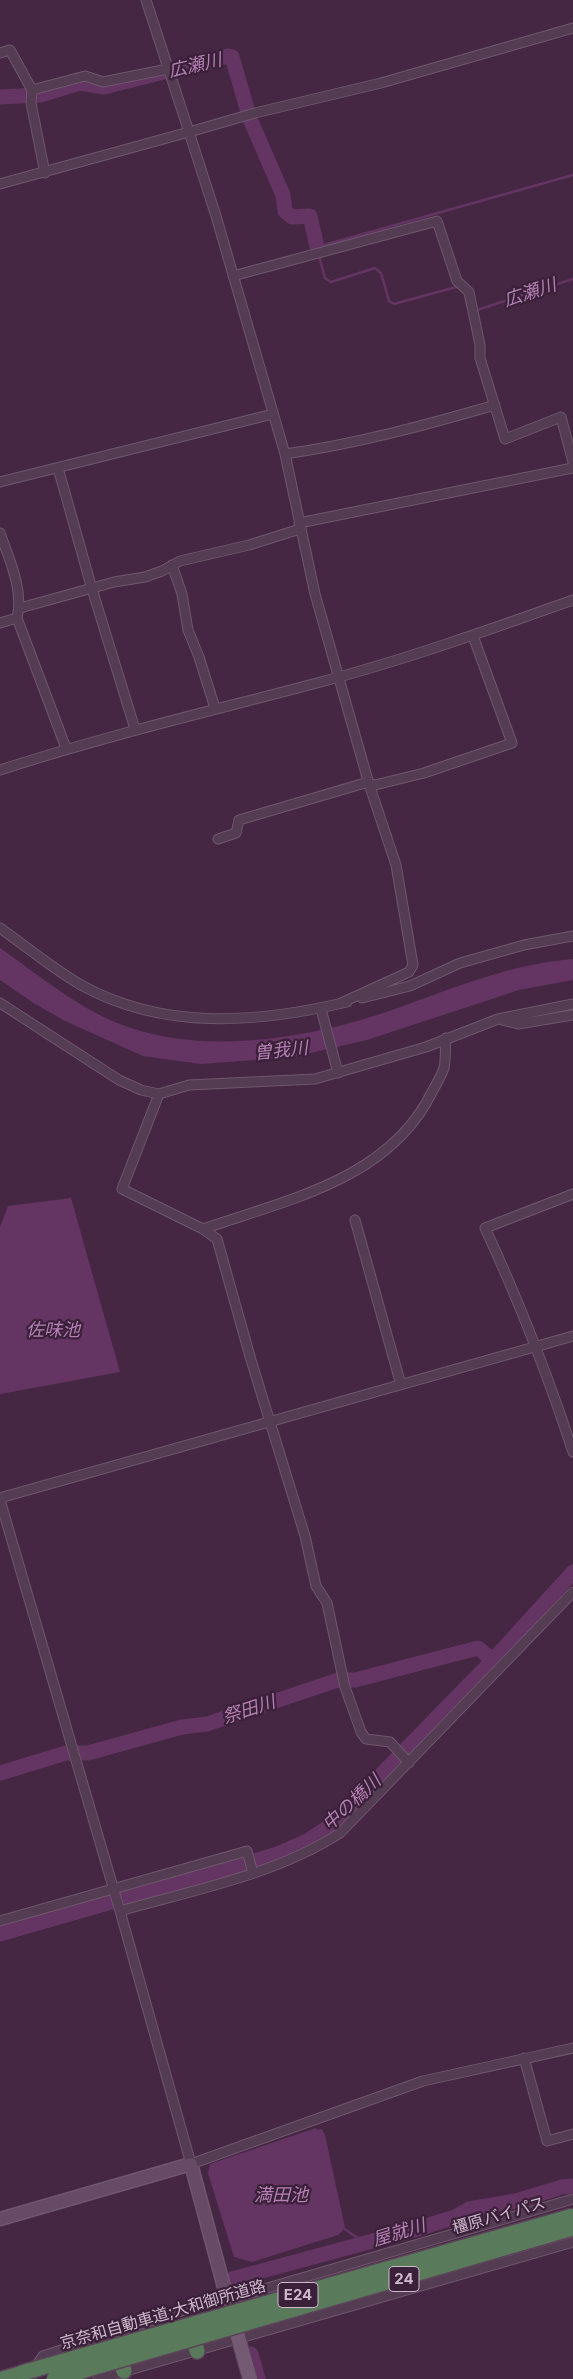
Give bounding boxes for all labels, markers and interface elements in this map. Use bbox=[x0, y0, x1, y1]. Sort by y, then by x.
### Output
water label: 広瀬川 bbox=[166, 49, 224, 83]
water label: 広瀬川 bbox=[501, 274, 559, 312]
water label: 曽我川 bbox=[253, 1037, 309, 1065]
water label: 佐味池 bbox=[26, 1320, 80, 1342]
water label: 祭田川 bbox=[220, 1691, 278, 1729]
water label: 中の橋川 bbox=[318, 1771, 386, 1835]
water label: 満田池 bbox=[254, 2185, 308, 2207]
street label: 橿原バイパス bbox=[450, 2194, 548, 2238]
water label: 屋就川 bbox=[370, 2215, 428, 2251]
road number: 24 bbox=[389, 2266, 419, 2292]
street label: 京奈和自動車道;大和御所道路 bbox=[58, 2276, 268, 2354]
road number: E24 bbox=[278, 2282, 318, 2308]

